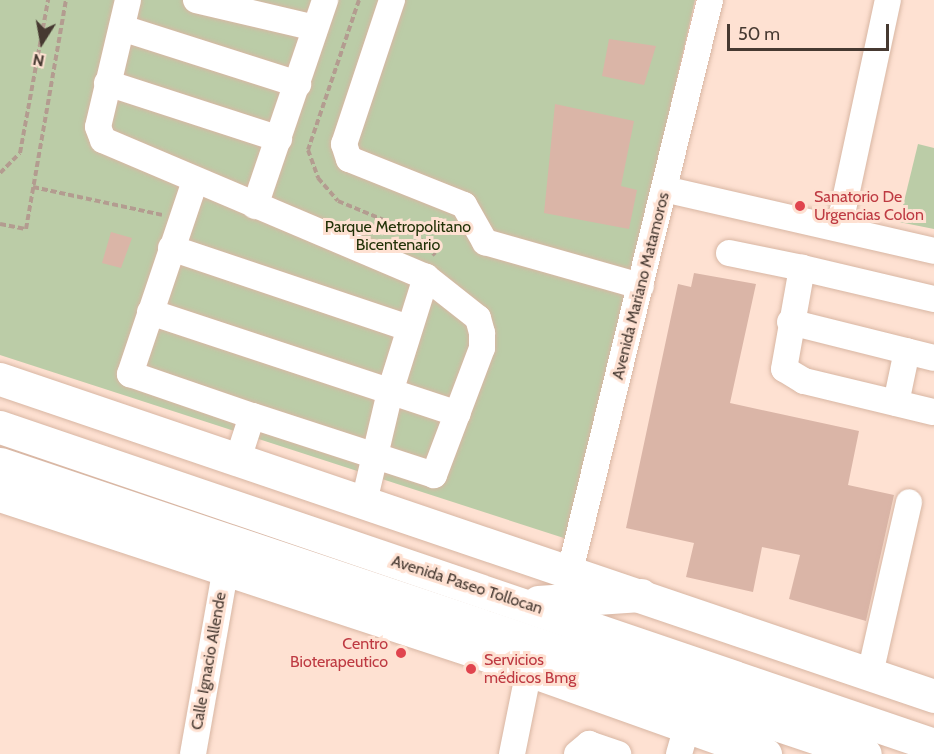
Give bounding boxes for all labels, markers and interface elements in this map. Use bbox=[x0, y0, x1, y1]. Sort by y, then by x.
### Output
north arrow bbox=[12, 12, 72, 72]
scale bar bbox=[730, 12, 892, 50]
text: 50 m bbox=[738, 23, 780, 45]
text: N bbox=[31, 50, 46, 71]
place label: Sanatorio De Urgencias Colon bbox=[814, 187, 924, 225]
street label: Avenida Mariano Matamoros bbox=[608, 190, 674, 382]
marker: Sanatorio De Urgencias Colon bbox=[791, 197, 809, 215]
park label: Parque Metropolitano Bicentenario bbox=[325, 217, 471, 255]
street label: Avenida Paseo Tollocan bbox=[389, 551, 545, 619]
street label: Calle Ignacio Allende bbox=[187, 591, 231, 731]
place label: Centro Bioterapeutico bbox=[290, 634, 388, 672]
marker: Centro Bioterapeutico bbox=[392, 644, 410, 662]
place label: Servicios médicos Bmg bbox=[484, 650, 576, 688]
marker: Servicios médicos Bmg bbox=[462, 660, 480, 678]

